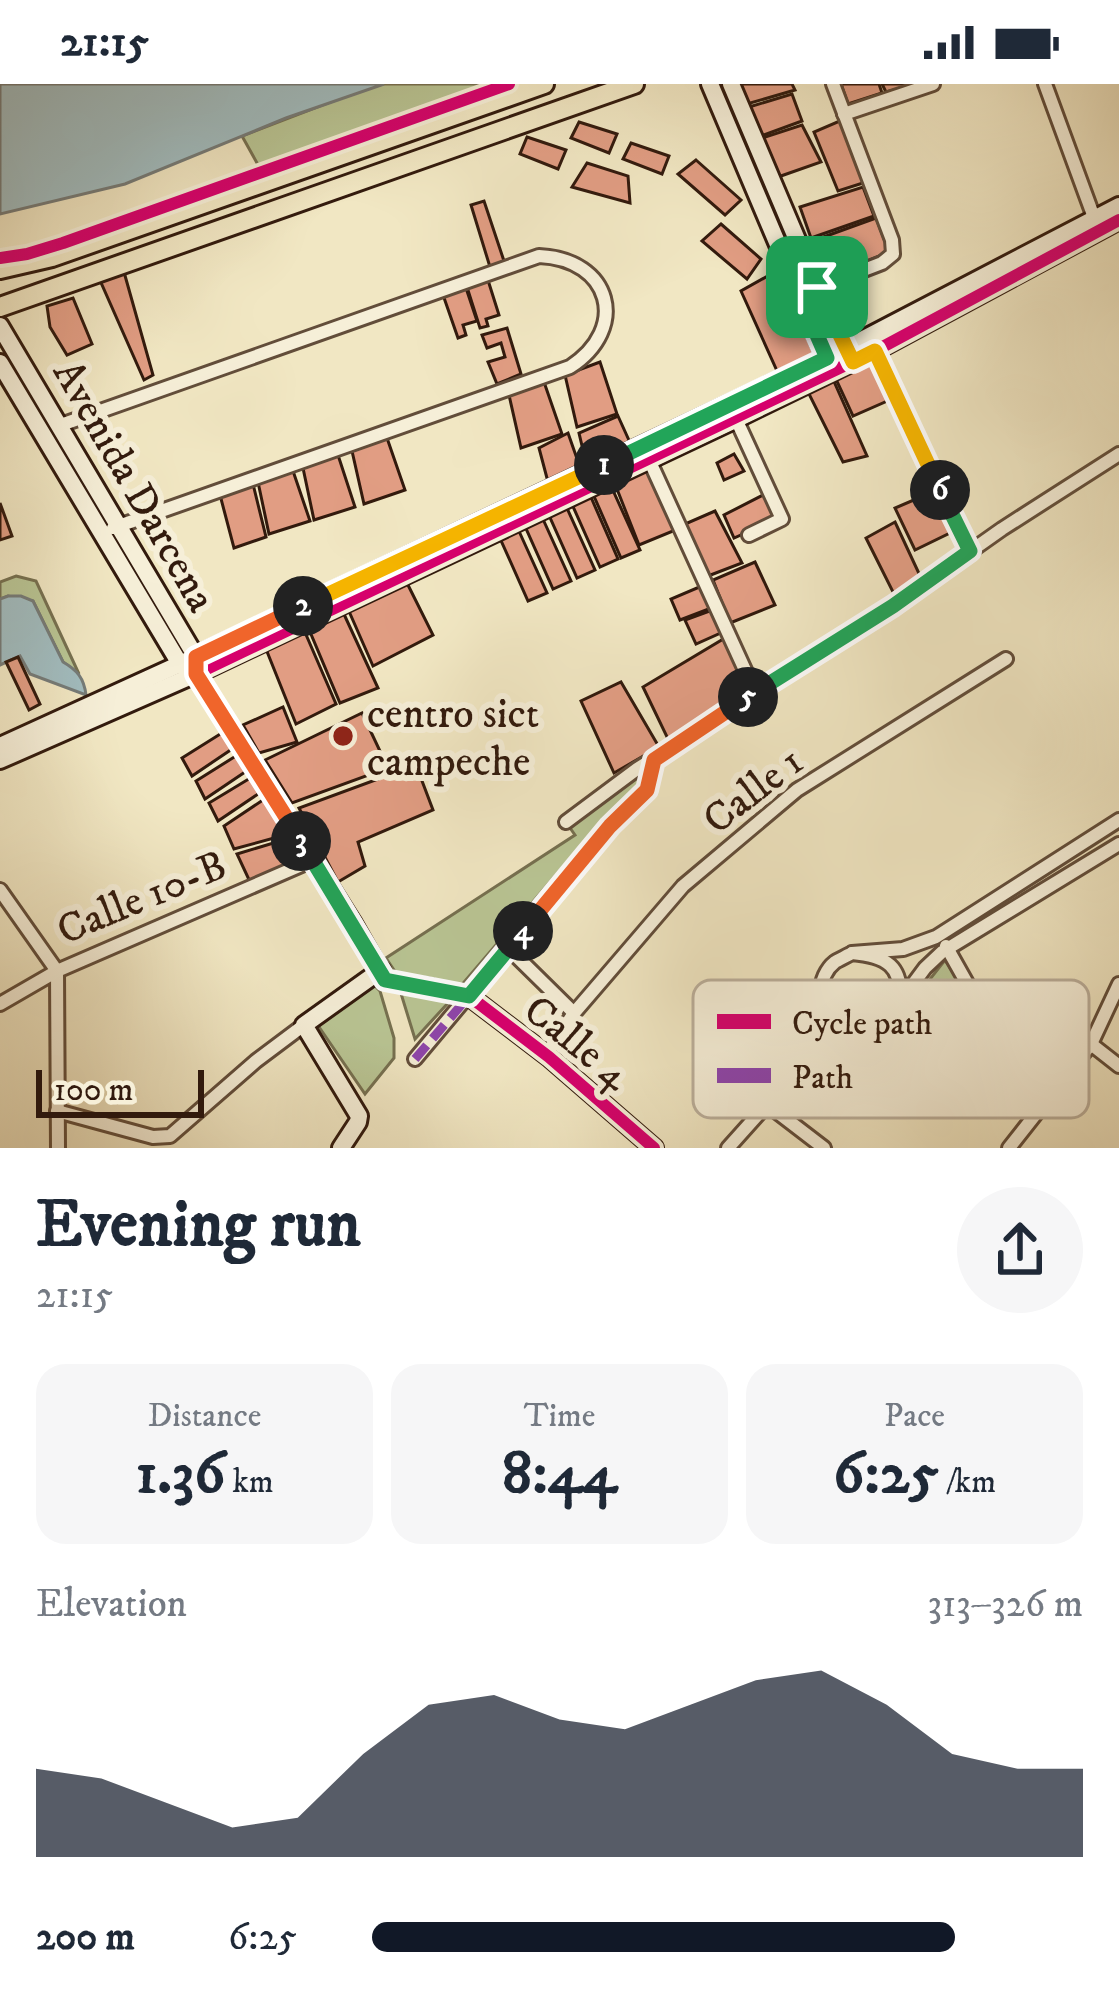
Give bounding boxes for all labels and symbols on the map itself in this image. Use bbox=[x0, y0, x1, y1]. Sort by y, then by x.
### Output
pin bbox=[766, 236, 868, 338]
street label: Avenida Darcena bbox=[40, 351, 227, 622]
pin: 1 bbox=[574, 435, 634, 495]
pin: 6 bbox=[910, 460, 970, 520]
pin: 2 bbox=[273, 576, 333, 636]
pin: 5 bbox=[718, 667, 778, 727]
place label: centro sict campeche bbox=[367, 689, 539, 789]
marker: centro sict campeche bbox=[330, 723, 356, 749]
street label: Calle 1 bbox=[693, 736, 814, 847]
pin: 3 bbox=[271, 811, 331, 871]
street label: Calle 10-B bbox=[50, 840, 235, 958]
pin: 4 bbox=[493, 901, 553, 961]
legend bbox=[693, 980, 1089, 1118]
street label: Calle 4 bbox=[513, 985, 640, 1102]
text: Cycle path bbox=[792, 1004, 932, 1045]
text: Path bbox=[792, 1058, 853, 1099]
scale bar bbox=[36, 1064, 204, 1117]

